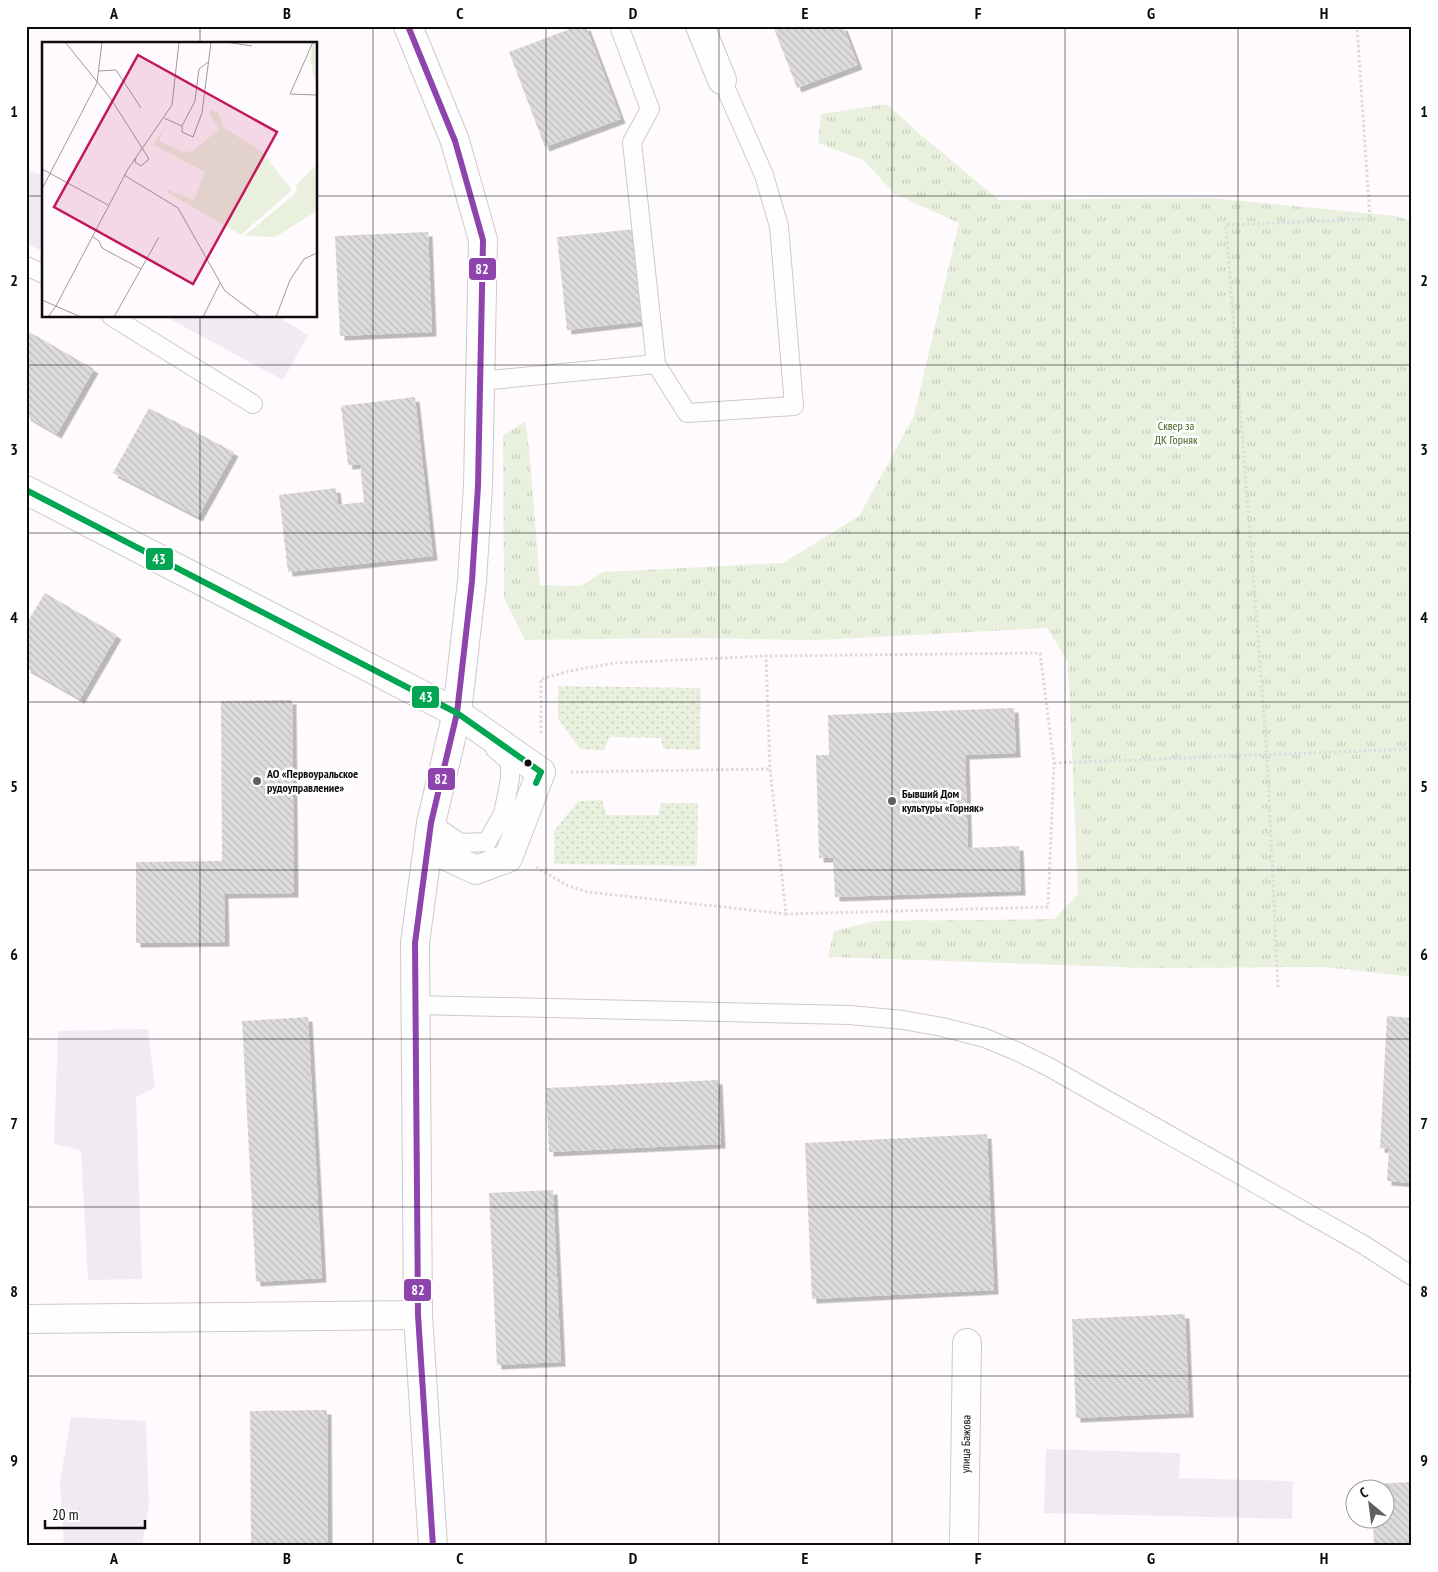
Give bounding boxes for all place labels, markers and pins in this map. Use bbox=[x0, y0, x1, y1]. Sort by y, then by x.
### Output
unlabelled marker bbox=[523, 758, 533, 768]
place label: АО «Первоуральское рудоуправление» bbox=[266, 766, 358, 795]
marker: АО «Первоуральское рудоуправление» bbox=[251, 775, 263, 787]
place label: Бывший Дом культуры «Горняк» bbox=[902, 786, 984, 815]
marker: Бывший Дом культуры «Горняк» bbox=[886, 795, 898, 807]

